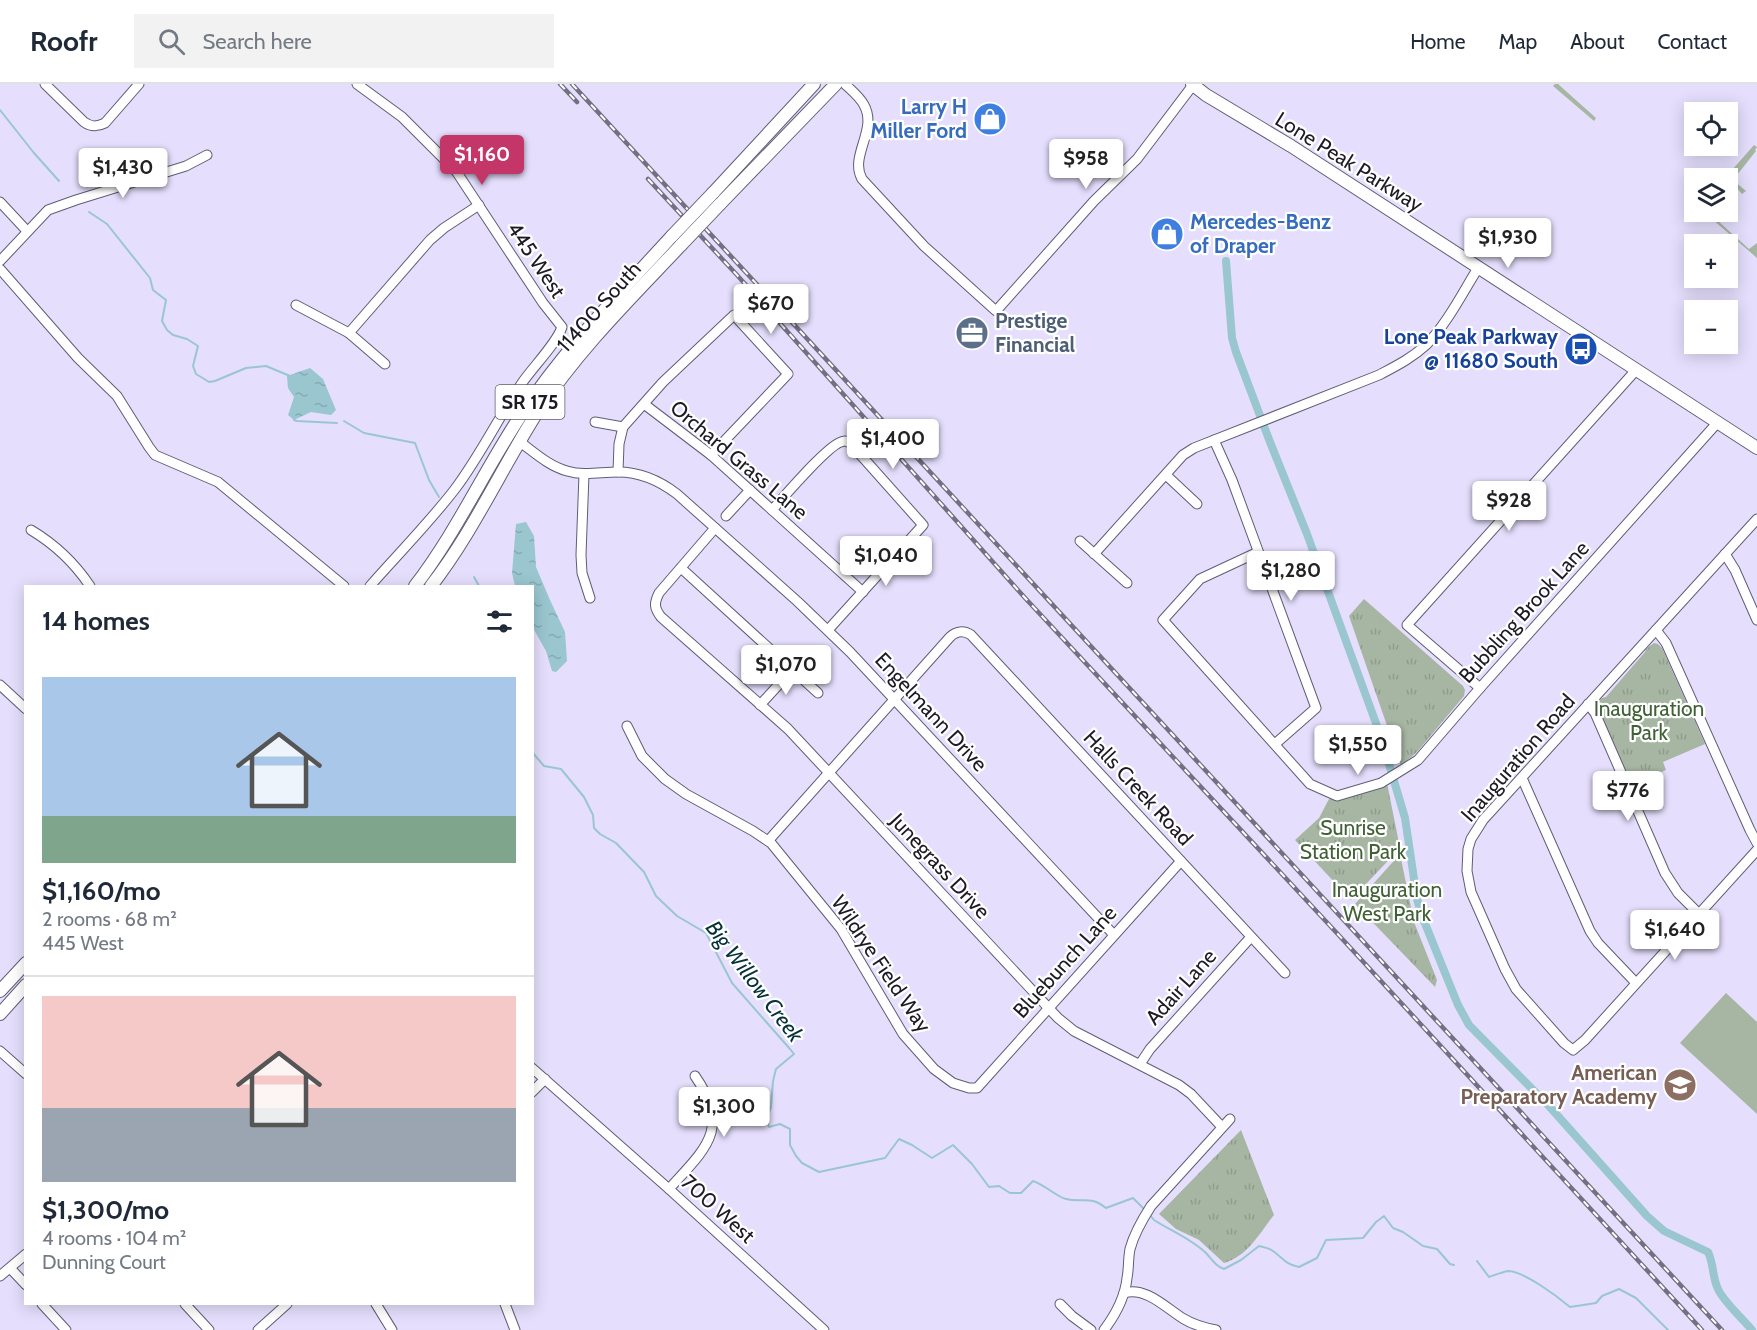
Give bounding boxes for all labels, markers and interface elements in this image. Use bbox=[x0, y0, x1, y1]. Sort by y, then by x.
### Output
search box bbox=[134, 14, 554, 68]
text: Roofr bbox=[30, 24, 98, 58]
icon: search bbox=[155, 25, 188, 58]
text: Search here bbox=[203, 28, 312, 55]
text: Home bbox=[1410, 29, 1466, 54]
text: Map bbox=[1499, 29, 1537, 54]
text: About bbox=[1570, 29, 1624, 54]
text: Contact bbox=[1657, 29, 1727, 54]
place label: Larry H Miller Ford bbox=[870, 94, 967, 143]
shop icon: Larry H Miller Ford bbox=[972, 101, 1008, 137]
map controls bbox=[1684, 102, 1738, 354]
button: locate bbox=[1684, 102, 1738, 156]
street label: Lone Peak Parkway bbox=[1271, 106, 1428, 217]
pin: $1,160 bbox=[433, 135, 531, 186]
pin: $958 bbox=[1050, 139, 1122, 190]
text: $1,160 bbox=[454, 142, 510, 166]
text: $958 bbox=[1063, 146, 1109, 170]
pin: $1,430 bbox=[74, 148, 172, 199]
text: $1,430 bbox=[93, 155, 153, 179]
button: layers bbox=[1684, 168, 1738, 222]
place label: Mercedes-Benz of Draper bbox=[1190, 209, 1331, 258]
shop icon: Mercedes-Benz of Draper bbox=[1149, 216, 1185, 252]
street label: 445 West bbox=[502, 217, 571, 302]
pin: $1,930 bbox=[1459, 218, 1557, 269]
text: $1,930 bbox=[1478, 225, 1538, 249]
button: + bbox=[1684, 234, 1738, 288]
street label: 11400 South bbox=[551, 256, 646, 357]
pin: $670 bbox=[735, 284, 807, 335]
text: $670 bbox=[748, 291, 794, 315]
button: − bbox=[1684, 300, 1738, 354]
place label: Prestige Financial bbox=[995, 308, 1076, 357]
office icon: Prestige Financial bbox=[954, 315, 990, 351]
place label: Lone Peak Parkway @ 11680 South bbox=[1384, 324, 1559, 373]
bus stop icon: Lone Peak Parkway @ 11680 South bbox=[1563, 331, 1599, 367]
road number: SR 175 bbox=[496, 385, 564, 419]
street label: Orchard Grass Lane bbox=[665, 395, 813, 525]
pin: $1,400 bbox=[844, 419, 942, 470]
text: $1,400 bbox=[861, 426, 925, 450]
pin: $928 bbox=[1473, 481, 1545, 532]
text: $928 bbox=[1486, 488, 1532, 512]
street label: Bubbling Brook Lane bbox=[1453, 535, 1594, 688]
pin: $1,040 bbox=[837, 536, 935, 587]
text: $1,040 bbox=[854, 543, 918, 567]
pin: $1,280 bbox=[1242, 551, 1340, 602]
text: $1,280 bbox=[1261, 558, 1321, 582]
text: 14 homes bbox=[42, 605, 150, 637]
icon: filters bbox=[483, 605, 516, 638]
pin: $1,070 bbox=[737, 645, 835, 696]
street label: Engelmann Drive bbox=[870, 647, 993, 776]
text: $1,070 bbox=[755, 652, 817, 676]
street label: Inauguration Road bbox=[1455, 689, 1580, 827]
park label: Inauguration Park bbox=[1594, 696, 1704, 745]
icon: home bbox=[225, 716, 333, 824]
street label: Halls Creek Road bbox=[1079, 725, 1198, 850]
pin: $1,550 bbox=[1309, 725, 1407, 776]
text: $1,550 bbox=[1328, 732, 1388, 756]
pin: $776 bbox=[1592, 771, 1664, 822]
text: $776 bbox=[1607, 778, 1649, 802]
street label: Junegrass Drive bbox=[885, 807, 996, 924]
park label: Sunrise Station Park bbox=[1300, 815, 1407, 864]
text: $1,160/mo bbox=[42, 875, 161, 907]
park label: Inauguration West Park bbox=[1332, 877, 1442, 926]
street label: Wildrye Field Way bbox=[826, 890, 937, 1037]
street label: Bluebunch Lane bbox=[1008, 900, 1122, 1023]
text: 2 rooms · 68 m² bbox=[42, 907, 177, 931]
pin: $1,640 bbox=[1626, 910, 1724, 961]
water label: Big Willow Creek bbox=[700, 915, 809, 1048]
text: $1,640 bbox=[1644, 917, 1706, 941]
text: 445 West bbox=[42, 931, 124, 955]
street label: Adair Lane bbox=[1140, 943, 1221, 1030]
icon: home bbox=[225, 1035, 333, 1143]
place label: American Preparatory Academy bbox=[1461, 1060, 1658, 1109]
school or university icon: American Preparatory Academy bbox=[1662, 1067, 1698, 1103]
pin: $1,300 bbox=[675, 1087, 773, 1138]
text: $1,300 bbox=[693, 1094, 755, 1118]
street label: 700 West bbox=[677, 1169, 760, 1248]
text: $1,300/mo bbox=[42, 1194, 169, 1226]
text: 4 rooms · 104 m² bbox=[42, 1226, 186, 1250]
text: Dunning Court bbox=[42, 1250, 166, 1274]

